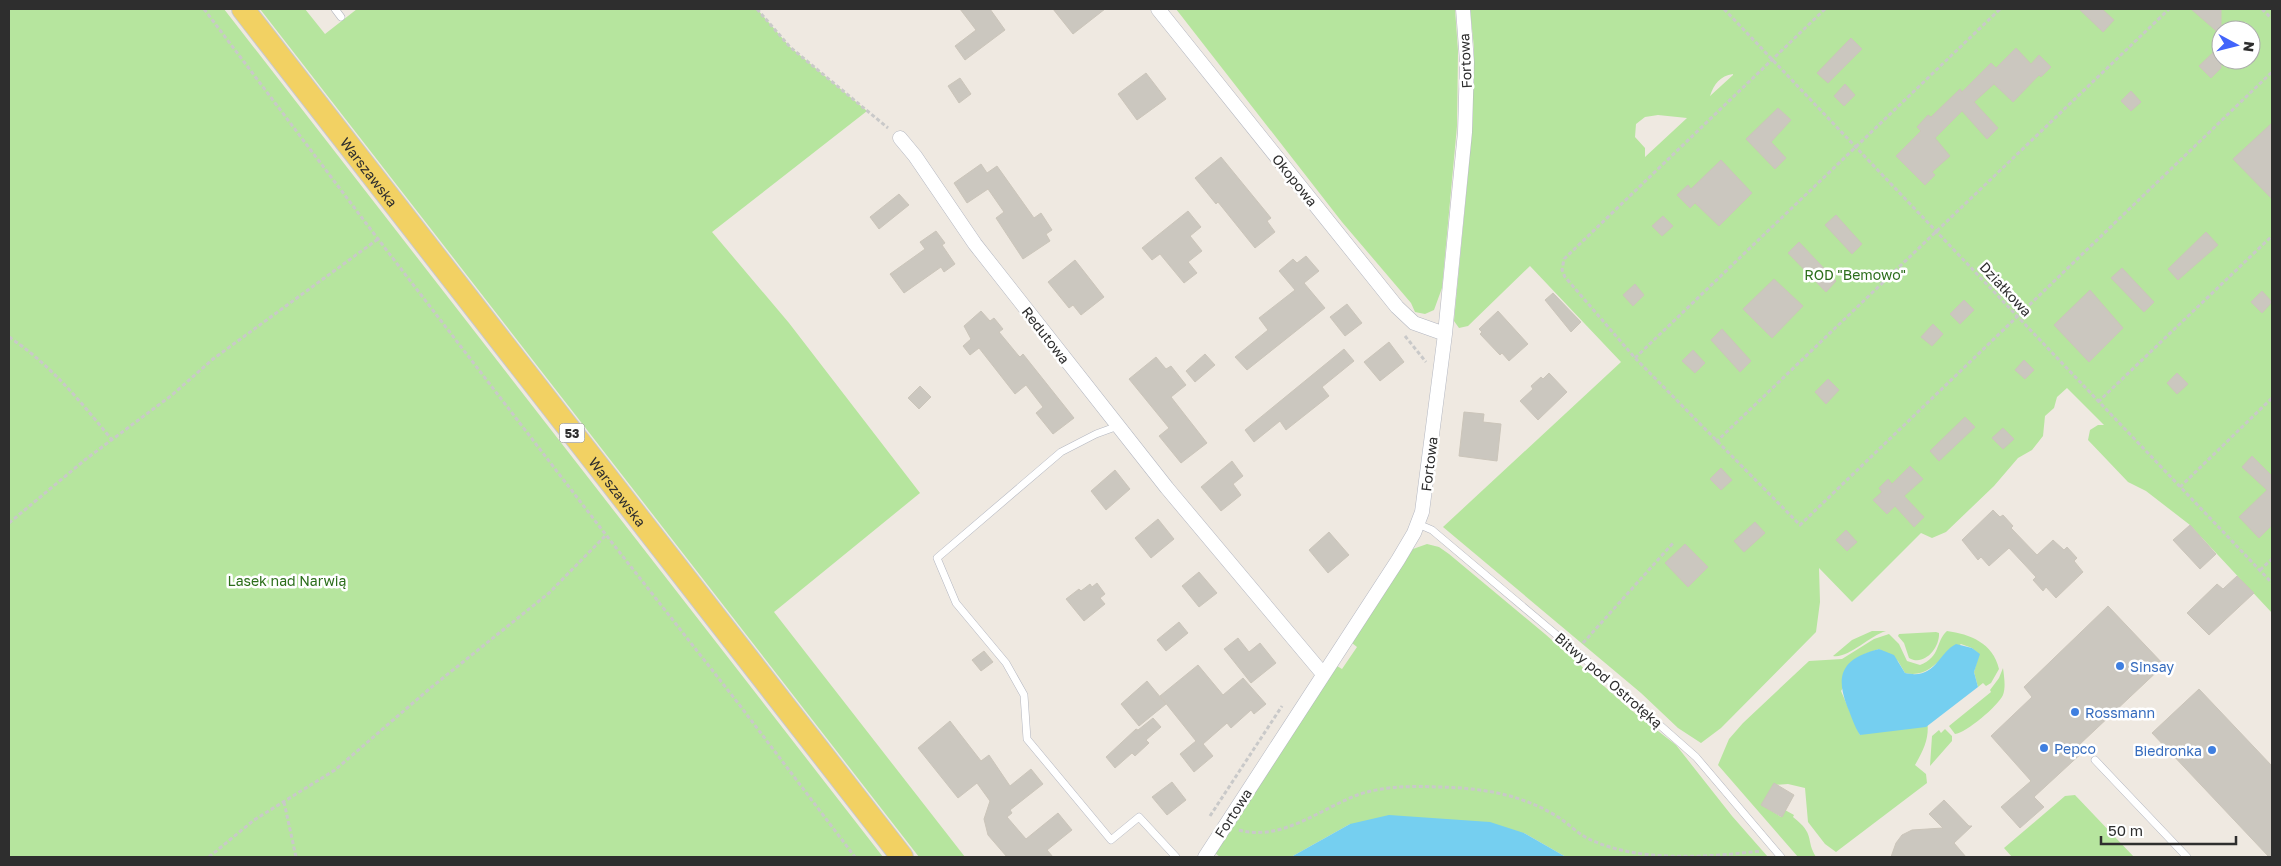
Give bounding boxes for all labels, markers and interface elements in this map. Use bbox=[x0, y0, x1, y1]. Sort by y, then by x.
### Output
north arrow bbox=[2211, 20, 2261, 70]
street label: Fortowa bbox=[1455, 33, 1475, 89]
text: N bbox=[2240, 40, 2258, 53]
street label: Warszawska bbox=[337, 134, 402, 210]
street label: Okopowa bbox=[1269, 150, 1321, 210]
street label: Działkowa bbox=[1977, 258, 2035, 320]
park label: ROD "Bemowo" bbox=[1804, 266, 1906, 283]
street label: Redutowa bbox=[1019, 303, 1073, 367]
road number: 53 bbox=[560, 423, 584, 442]
street label: Fortowa bbox=[1417, 436, 1441, 492]
street label: Warszawska bbox=[586, 453, 650, 529]
park label: Lasek nad Narwią bbox=[228, 572, 346, 589]
street label: Bitwy pod Ostrołęką bbox=[1552, 629, 1666, 731]
place label: Sinsay bbox=[2130, 658, 2174, 675]
marker: Sinsay bbox=[2114, 660, 2126, 672]
place label: Rossmann bbox=[2085, 704, 2155, 721]
marker: Rossmann bbox=[2069, 706, 2081, 718]
place label: Pepco bbox=[2054, 740, 2096, 757]
marker: Pepco bbox=[2038, 742, 2050, 754]
place label: Biedronka bbox=[2134, 742, 2202, 759]
marker: Biedronka bbox=[2206, 744, 2218, 756]
street label: Fortowa bbox=[1211, 785, 1255, 841]
scale bar bbox=[2101, 814, 2236, 846]
text: 50 m bbox=[2108, 821, 2143, 839]

